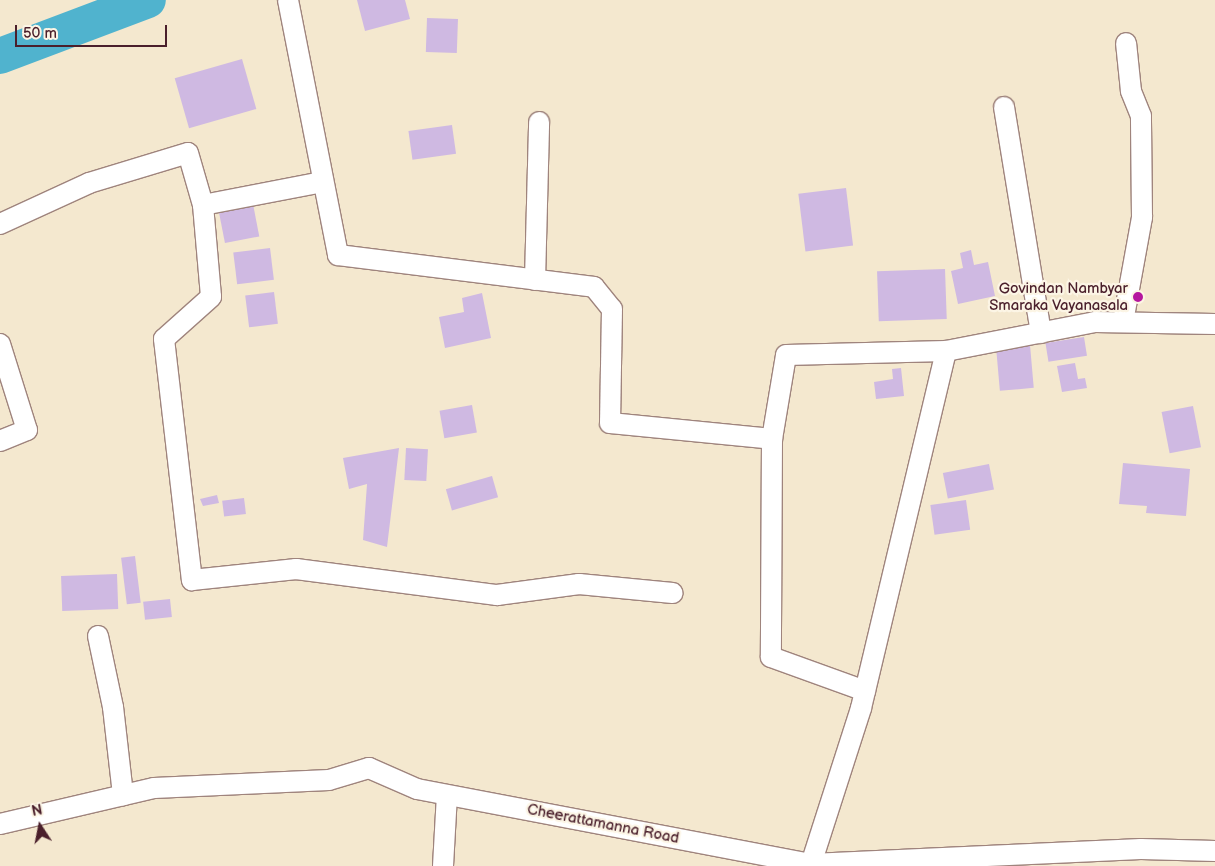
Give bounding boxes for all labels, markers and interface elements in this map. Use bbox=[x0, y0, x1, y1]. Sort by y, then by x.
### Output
scale bar bbox=[18, 15, 170, 47]
text: 50 m bbox=[23, 24, 57, 43]
place label: Govindan Nambyar Smaraka Vayanasala bbox=[989, 279, 1128, 314]
marker: Govindan Nambyar Smaraka Vayanasala bbox=[1132, 291, 1144, 303]
street label: Cheerattamanna Road bbox=[526, 800, 680, 848]
north arrow bbox=[15, 801, 65, 851]
text: N bbox=[30, 801, 44, 820]

